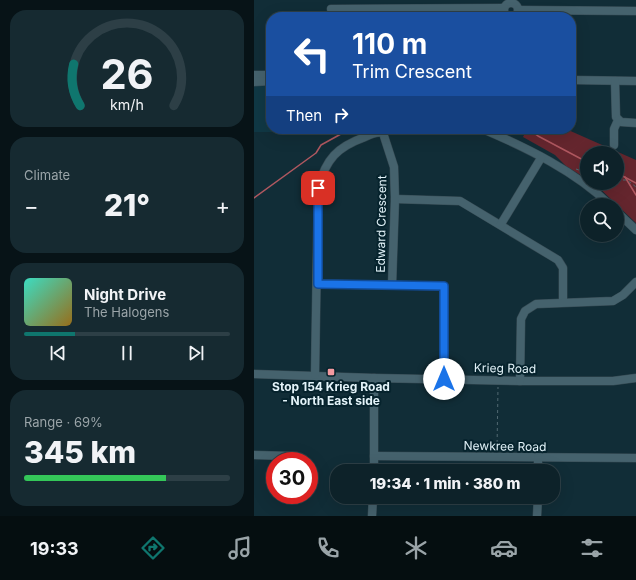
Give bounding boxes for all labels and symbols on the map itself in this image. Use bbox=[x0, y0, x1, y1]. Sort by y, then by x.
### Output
pin bbox=[301, 171, 335, 205]
street label: Edward Crescent bbox=[373, 175, 389, 273]
position arrow bbox=[423, 358, 465, 400]
street label: Krieg Road bbox=[474, 360, 536, 376]
marker: Stop 154 Krieg Road - North East side bbox=[326, 367, 336, 377]
place label: Stop 154 Krieg Road - North East side bbox=[272, 379, 390, 408]
street label: Newkree Road bbox=[463, 438, 547, 454]
speed limit sign: 30 bbox=[266, 452, 318, 504]

